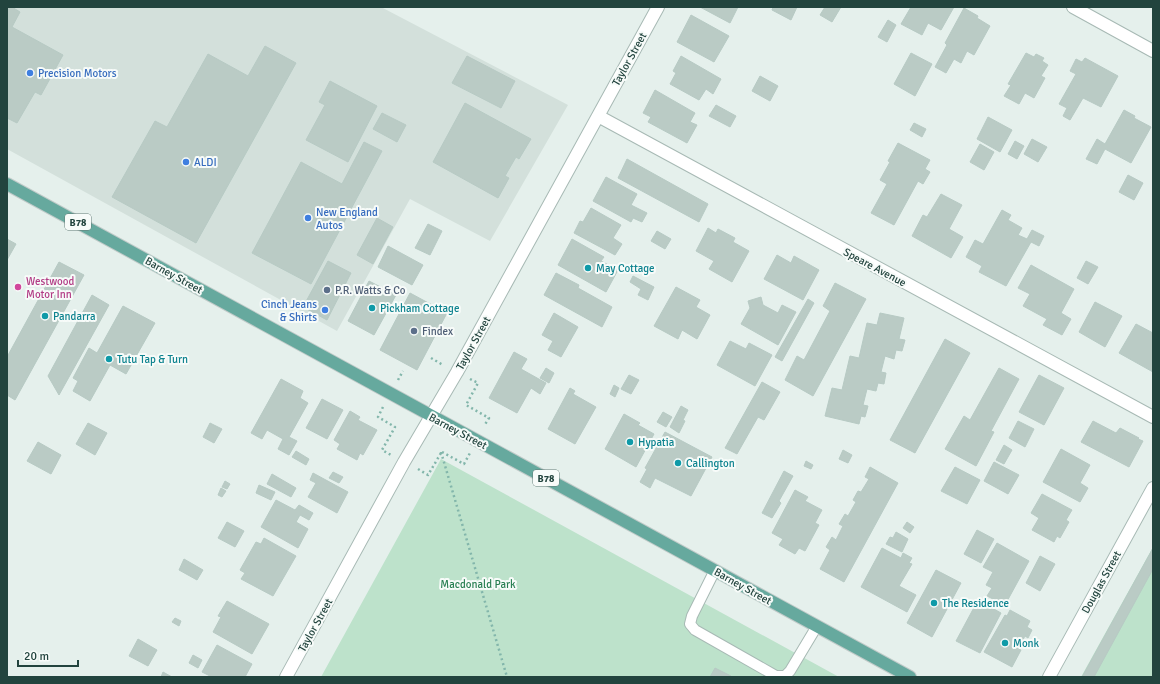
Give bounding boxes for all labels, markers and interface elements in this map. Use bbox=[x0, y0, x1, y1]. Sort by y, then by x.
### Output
street label: Taylor Street bbox=[609, 30, 650, 88]
place label: Precision Motors bbox=[38, 67, 117, 80]
marker: Precision Motors bbox=[25, 68, 35, 78]
place label: ALDI bbox=[194, 156, 217, 169]
marker: ALDI bbox=[181, 157, 191, 167]
place label: New England Autos bbox=[316, 206, 378, 232]
marker: New England Autos bbox=[303, 213, 313, 223]
road number: B78 bbox=[65, 214, 91, 230]
street label: Speare Avenue bbox=[841, 245, 908, 289]
street label: Barney Street bbox=[143, 254, 205, 297]
place label: May Cottage bbox=[596, 262, 655, 275]
marker: May Cottage bbox=[583, 263, 593, 273]
place label: Westwood Motor Inn bbox=[26, 275, 74, 301]
marker: Westwood Motor Inn bbox=[13, 282, 23, 292]
place label: P.R. Watts & Co bbox=[335, 284, 406, 297]
marker: P.R. Watts & Co bbox=[322, 285, 332, 295]
place label: Cinch Jeans & Shirts bbox=[261, 298, 317, 324]
place label: Pickham Cottage bbox=[380, 302, 459, 315]
marker: Pickham Cottage bbox=[367, 303, 377, 313]
marker: Cinch Jeans & Shirts bbox=[320, 305, 330, 315]
place label: Pandarra bbox=[53, 310, 96, 323]
marker: Pandarra bbox=[40, 311, 50, 321]
street label: Taylor Street bbox=[453, 314, 494, 372]
place label: Findex bbox=[422, 325, 453, 338]
marker: Findex bbox=[409, 326, 419, 336]
place label: Tutu Tap & Turn bbox=[117, 353, 188, 366]
marker: Tutu Tap & Turn bbox=[104, 354, 114, 364]
street label: Barney Street bbox=[427, 411, 489, 452]
place label: Hypatia bbox=[638, 436, 675, 449]
marker: Hypatia bbox=[625, 437, 635, 447]
place label: Callington bbox=[686, 457, 735, 470]
marker: Callington bbox=[673, 458, 683, 468]
road number: B78 bbox=[533, 470, 559, 486]
street label: Douglas Street bbox=[1079, 549, 1124, 616]
street label: Barney Street bbox=[712, 565, 774, 608]
park label: Macdonald Park bbox=[440, 578, 516, 591]
street label: Taylor Street bbox=[295, 596, 336, 654]
place label: The Residence bbox=[942, 597, 1009, 610]
marker: The Residence bbox=[929, 598, 939, 608]
place label: Monk bbox=[1013, 637, 1040, 650]
marker: Monk bbox=[1000, 638, 1010, 648]
scale bar bbox=[18, 642, 78, 668]
text: 20 m bbox=[24, 649, 49, 664]

